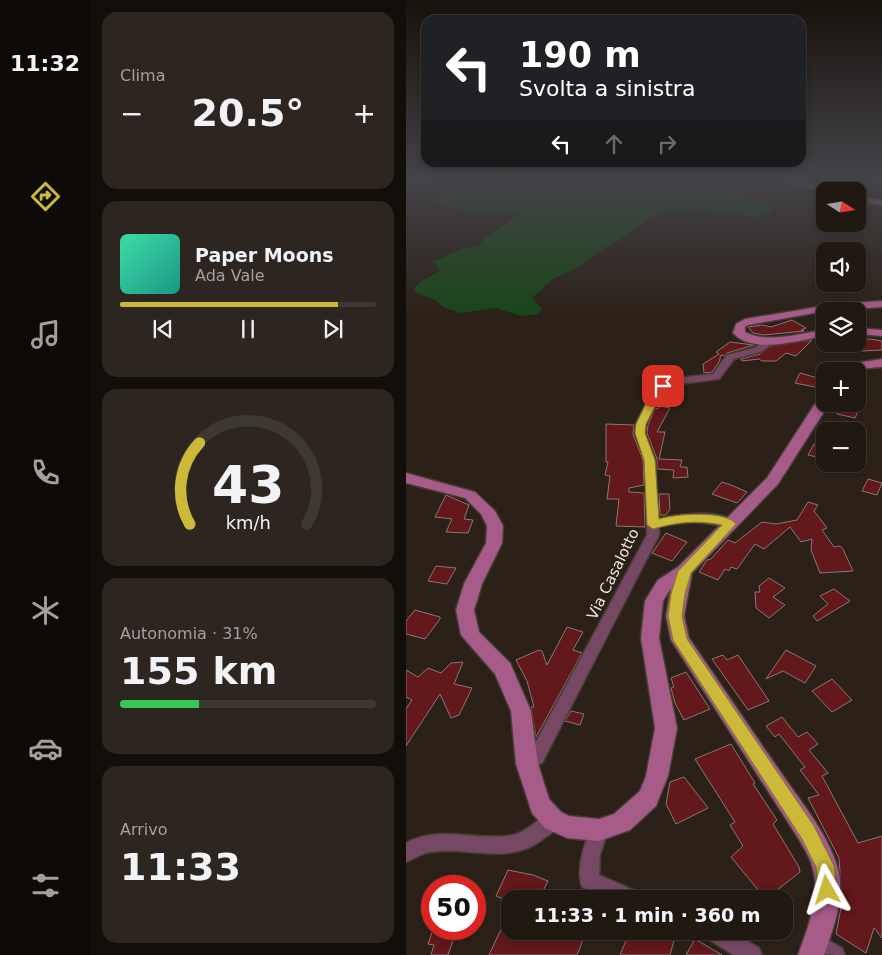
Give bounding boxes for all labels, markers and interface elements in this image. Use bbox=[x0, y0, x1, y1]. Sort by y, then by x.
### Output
icon: left bbox=[436, 35, 501, 100]
text: 190 m bbox=[519, 35, 641, 75]
text: 11:32 bbox=[10, 51, 80, 76]
text: Clima bbox=[120, 66, 165, 85]
text: Svolta a sinistra bbox=[519, 76, 695, 101]
text: 20.5° bbox=[192, 91, 304, 135]
text: − bbox=[120, 97, 143, 130]
text: + bbox=[353, 97, 376, 130]
icon: left bbox=[547, 130, 575, 158]
icon: ahead bbox=[600, 130, 628, 158]
icon: right bbox=[653, 130, 681, 158]
icon: directions bbox=[28, 179, 63, 214]
north arrow bbox=[816, 182, 866, 232]
map controls bbox=[816, 182, 866, 472]
button: sound bbox=[816, 242, 866, 292]
text: Paper Moons bbox=[195, 244, 334, 266]
text: Ada Vale bbox=[195, 266, 265, 285]
button: layers bbox=[816, 302, 866, 352]
icon: previous bbox=[149, 315, 177, 343]
icon: pause bbox=[234, 315, 262, 343]
icon: next bbox=[319, 315, 347, 343]
icon: music bbox=[28, 317, 63, 352]
button: + bbox=[816, 362, 866, 412]
pin bbox=[642, 365, 684, 407]
icon: arrive bbox=[649, 372, 677, 400]
button: − bbox=[816, 422, 866, 472]
icon: phone bbox=[28, 455, 63, 490]
text: 43 bbox=[212, 455, 284, 515]
text: km/h bbox=[225, 512, 271, 533]
street label: Via Casalotto bbox=[583, 526, 643, 622]
icon: climate bbox=[28, 593, 63, 628]
text: Autonomia · 31% bbox=[120, 624, 258, 643]
text: 155 km bbox=[120, 649, 277, 693]
icon: car bbox=[28, 731, 63, 766]
text: Arrivo bbox=[120, 820, 168, 839]
text: 11:33 bbox=[120, 845, 241, 889]
position arrow bbox=[800, 863, 852, 915]
icon: filters bbox=[28, 868, 63, 903]
speed limit sign: 50 bbox=[421, 875, 486, 940]
text: 11:33 · 1 min · 360 m bbox=[533, 904, 761, 926]

